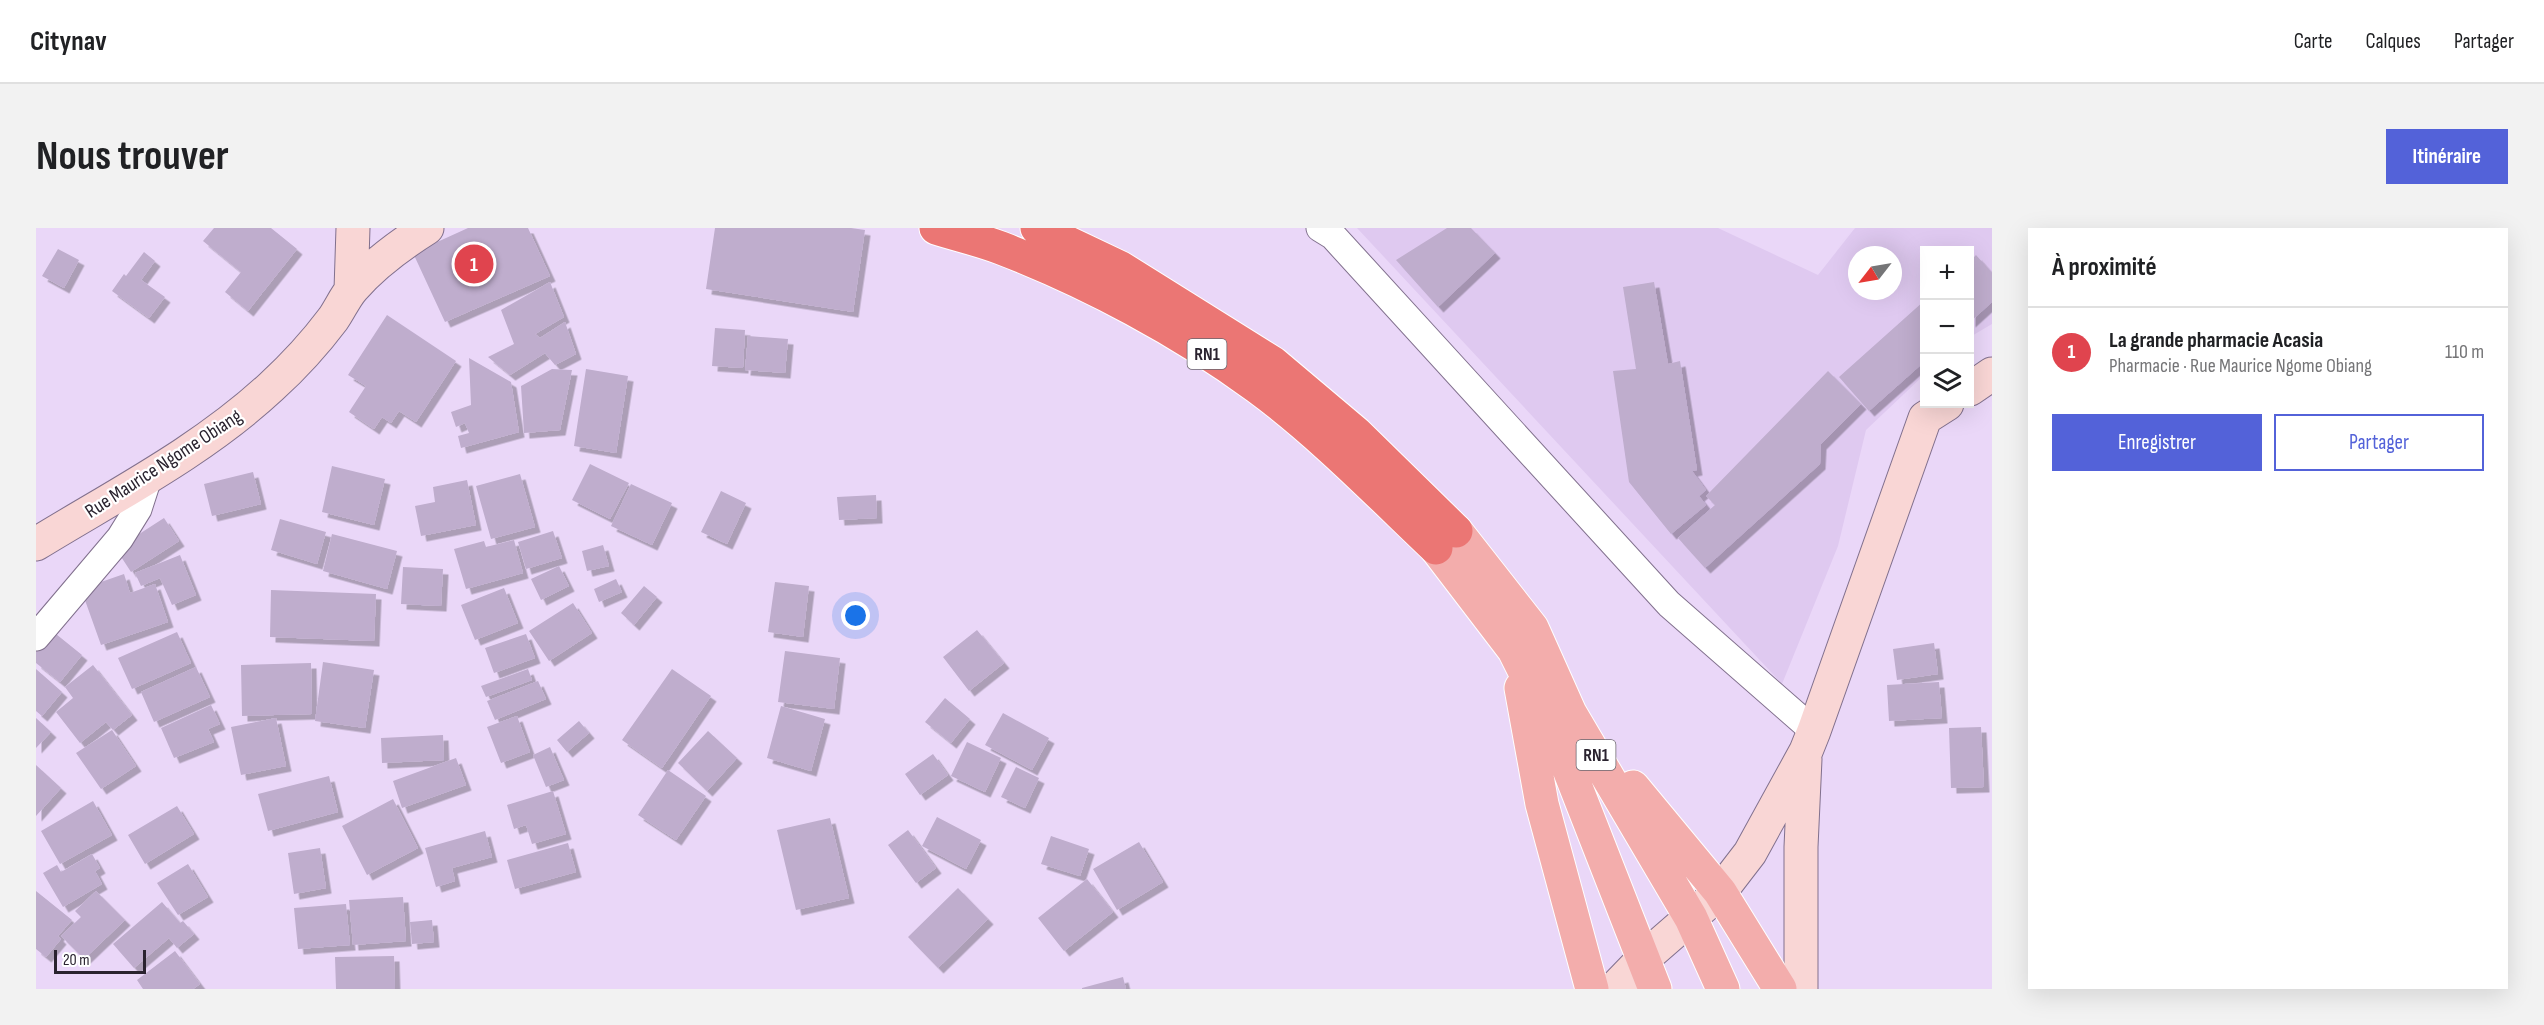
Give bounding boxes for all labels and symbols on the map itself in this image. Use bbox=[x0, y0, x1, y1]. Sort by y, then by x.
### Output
pin: 1 bbox=[454, 242, 494, 286]
north arrow bbox=[1848, 246, 1902, 300]
road number: RN1 bbox=[1188, 339, 1226, 369]
street label: Rue Maurice Ngome Obiang bbox=[81, 404, 246, 523]
your location bbox=[841, 601, 870, 630]
road number: RN1 bbox=[1576, 740, 1616, 770]
scale bar bbox=[54, 947, 146, 974]

